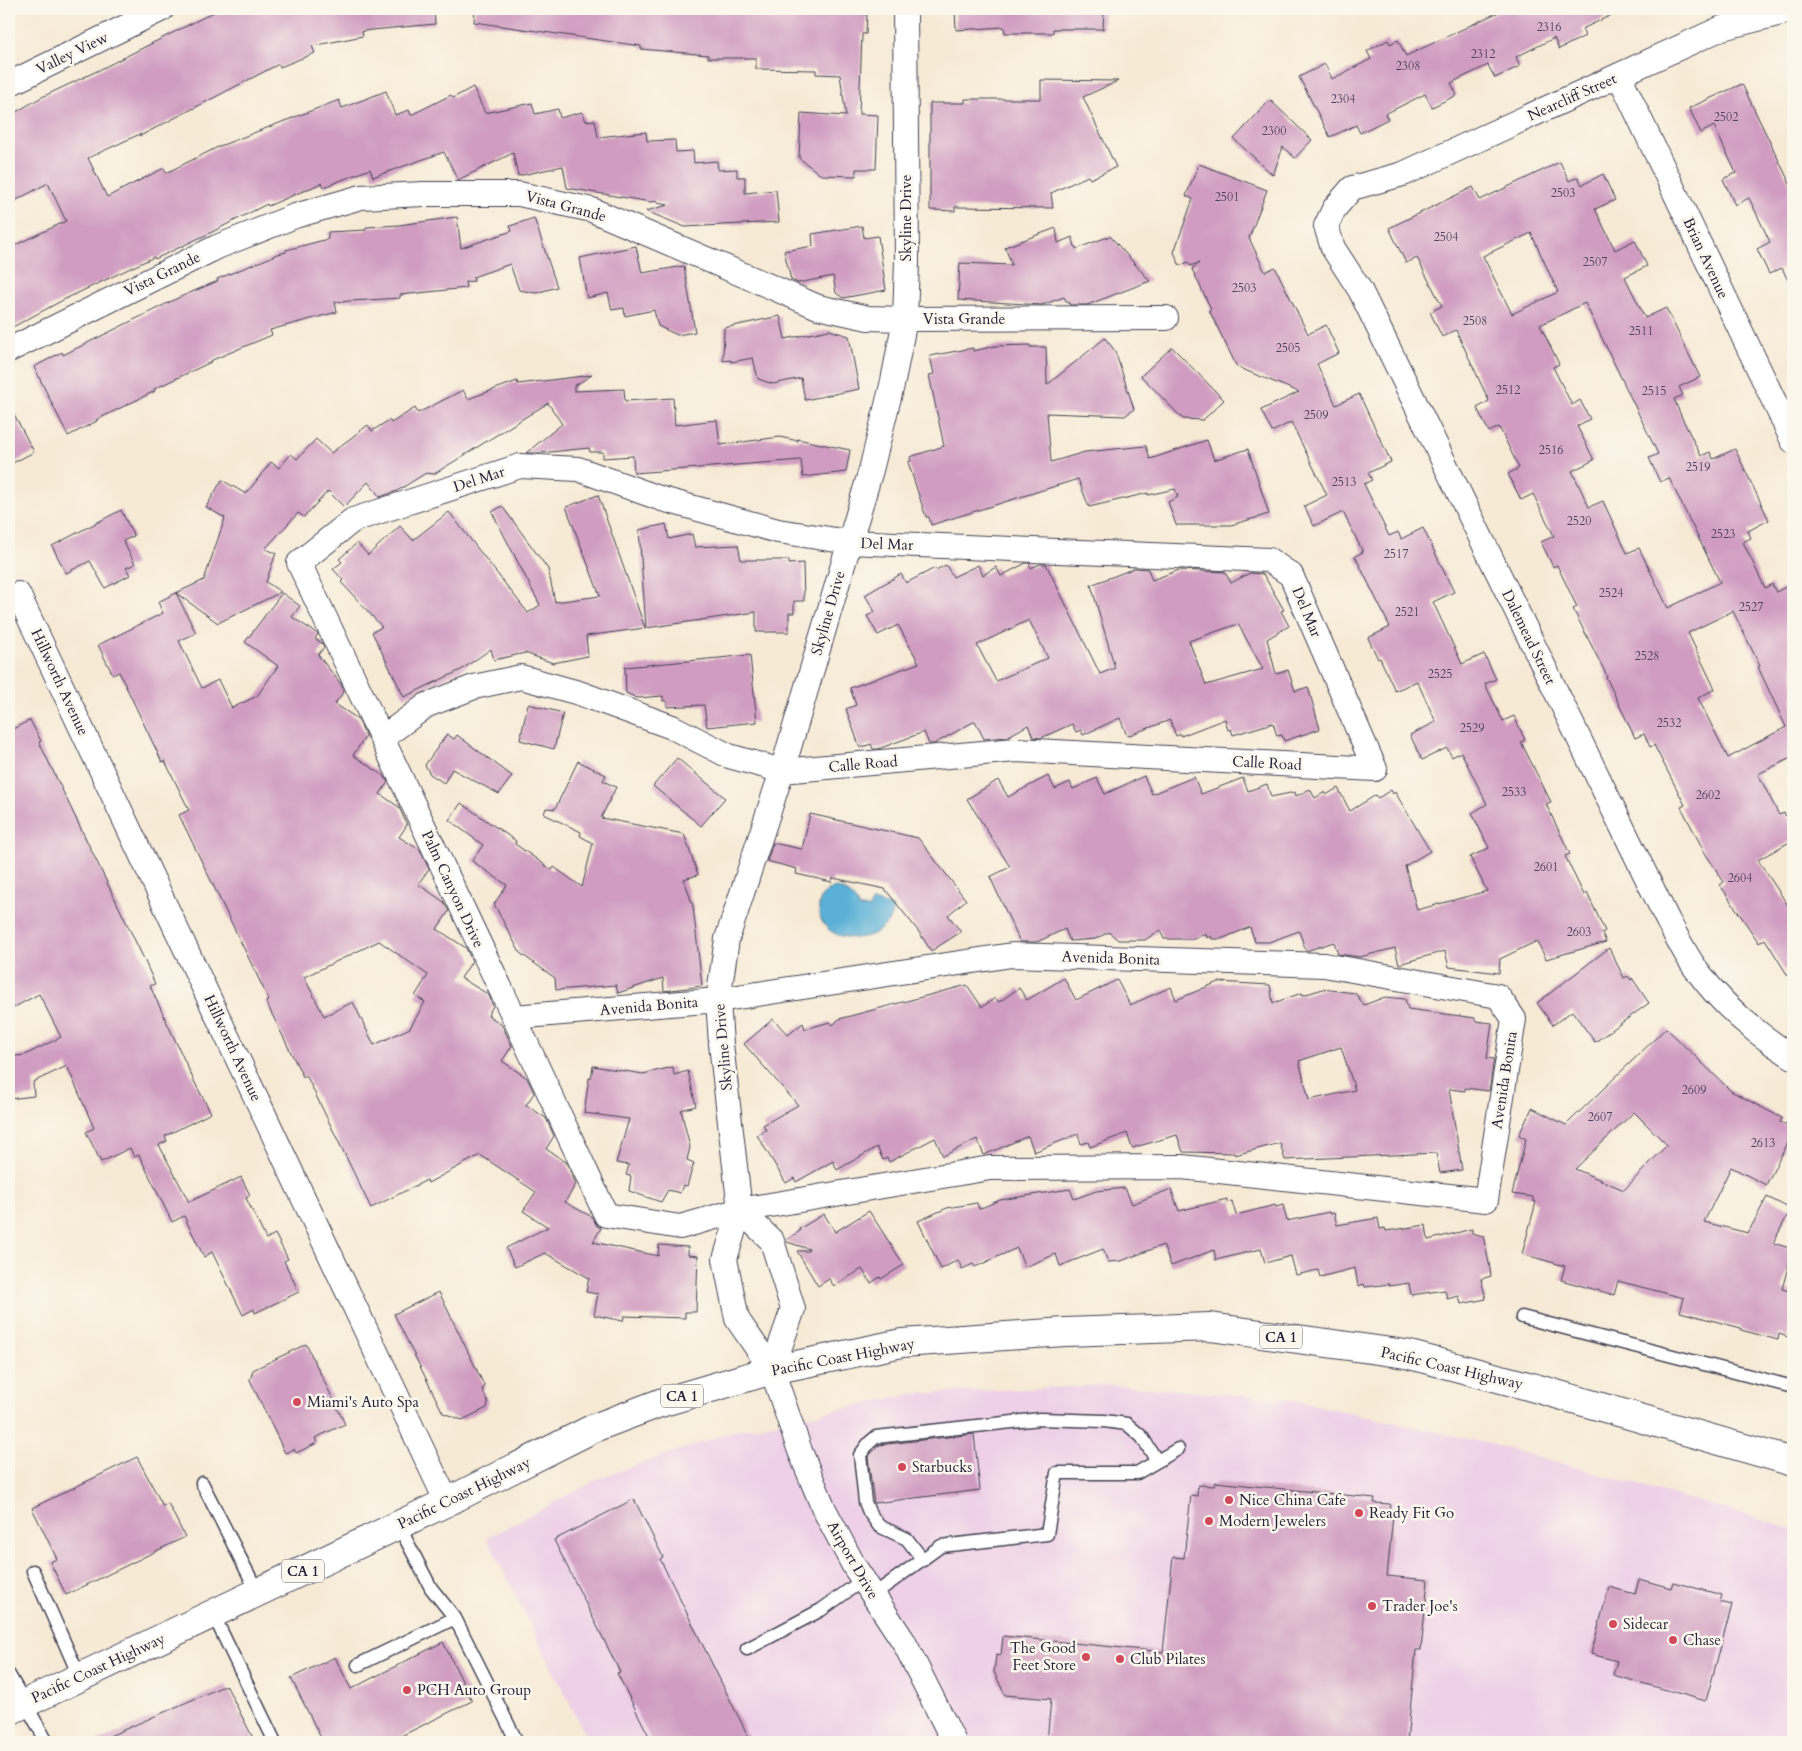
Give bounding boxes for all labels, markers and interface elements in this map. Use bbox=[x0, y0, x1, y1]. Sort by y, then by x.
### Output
house number: 2316 bbox=[1537, 19, 1561, 35]
street label: Valley View bbox=[33, 27, 111, 79]
house number: 2312 bbox=[1471, 46, 1495, 62]
house number: 2308 bbox=[1396, 58, 1420, 74]
street label: Nearcliff Street bbox=[1524, 68, 1620, 126]
house number: 2304 bbox=[1331, 91, 1355, 107]
house number: 2502 bbox=[1714, 109, 1738, 125]
house number: 2300 bbox=[1262, 123, 1286, 139]
street label: Skyline Drive bbox=[896, 174, 916, 262]
house number: 2503 bbox=[1551, 185, 1575, 201]
street label: Vista Grande bbox=[523, 186, 609, 226]
house number: 2501 bbox=[1215, 189, 1239, 205]
street label: Brian Avenue bbox=[1678, 214, 1734, 302]
house number: 2504 bbox=[1434, 229, 1458, 245]
street label: Vista Grande bbox=[120, 247, 204, 301]
house number: 2507 bbox=[1583, 254, 1607, 270]
house number: 2503 bbox=[1232, 280, 1256, 296]
street label: Vista Grande bbox=[923, 309, 1006, 329]
house number: 2508 bbox=[1463, 313, 1487, 329]
house number: 2511 bbox=[1629, 323, 1653, 339]
house number: 2505 bbox=[1276, 340, 1300, 356]
house number: 2512 bbox=[1496, 382, 1520, 398]
house number: 2515 bbox=[1642, 383, 1666, 399]
house number: 2509 bbox=[1304, 407, 1328, 423]
house number: 2516 bbox=[1539, 442, 1563, 458]
house number: 2519 bbox=[1686, 459, 1710, 475]
street label: Del Mar bbox=[451, 461, 508, 497]
house number: 2513 bbox=[1332, 474, 1356, 490]
house number: 2520 bbox=[1567, 513, 1591, 529]
house number: 2523 bbox=[1711, 526, 1735, 542]
street label: Del Mar bbox=[860, 533, 914, 555]
house number: 2517 bbox=[1384, 546, 1408, 562]
street label: Skyline Drive bbox=[806, 568, 850, 658]
street label: Del Mar bbox=[1287, 584, 1327, 641]
house number: 2524 bbox=[1599, 585, 1623, 601]
street label: Dalemead Street bbox=[1497, 586, 1561, 688]
house number: 2527 bbox=[1739, 599, 1763, 615]
house number: 2521 bbox=[1395, 604, 1419, 620]
street label: Hillworth Avenue bbox=[27, 625, 94, 739]
house number: 2528 bbox=[1635, 648, 1659, 664]
house number: 2525 bbox=[1428, 666, 1452, 682]
house number: 2532 bbox=[1657, 715, 1681, 731]
house number: 2529 bbox=[1460, 720, 1484, 736]
street label: Calle Road bbox=[828, 751, 898, 777]
street label: Calle Road bbox=[1232, 751, 1302, 775]
house number: 2533 bbox=[1502, 784, 1526, 800]
house number: 2602 bbox=[1696, 787, 1720, 803]
street label: Palm Canyon Drive bbox=[417, 827, 489, 951]
house number: 2601 bbox=[1534, 859, 1558, 875]
house number: 2604 bbox=[1728, 870, 1752, 886]
house number: 2603 bbox=[1567, 924, 1591, 940]
street label: Avenida Bonita bbox=[1061, 946, 1161, 970]
street label: Hillworth Avenue bbox=[200, 991, 267, 1105]
street label: Avenida Bonita bbox=[599, 992, 699, 1020]
street label: Skyline Drive bbox=[709, 1003, 737, 1091]
street label: Avenida Bonita bbox=[1486, 1029, 1522, 1130]
house number: 2609 bbox=[1682, 1082, 1706, 1098]
house number: 2607 bbox=[1588, 1109, 1612, 1125]
house number: 2613 bbox=[1751, 1135, 1775, 1151]
road number: CA 1 bbox=[1260, 1325, 1302, 1348]
street label: Pacific Coast Highway bbox=[770, 1333, 916, 1381]
street label: Pacific Coast Highway bbox=[1379, 1342, 1525, 1394]
road number: CA 1 bbox=[661, 1384, 703, 1408]
place label: Miami's Auto Spa bbox=[307, 1392, 419, 1412]
marker: Miami's Auto Spa bbox=[291, 1396, 303, 1408]
street label: Pacific Coast Highway bbox=[394, 1452, 534, 1534]
place label: Starbucks bbox=[912, 1457, 972, 1477]
marker: Starbucks bbox=[896, 1461, 908, 1473]
place label: Nice China Cafe bbox=[1239, 1490, 1346, 1510]
marker: Nice China Cafe bbox=[1223, 1494, 1235, 1506]
place label: Ready Fit Go bbox=[1369, 1503, 1454, 1523]
marker: Ready Fit Go bbox=[1353, 1507, 1365, 1519]
place label: Modern Jewelers bbox=[1219, 1511, 1326, 1531]
marker: Modern Jewelers bbox=[1203, 1515, 1215, 1527]
street label: Airport Drive bbox=[823, 1517, 883, 1603]
road number: CA 1 bbox=[282, 1560, 324, 1582]
place label: Trader Joe's bbox=[1382, 1596, 1458, 1616]
marker: Trader Joe's bbox=[1366, 1600, 1378, 1612]
place label: Sidecar bbox=[1623, 1614, 1669, 1634]
marker: Sidecar bbox=[1607, 1618, 1619, 1630]
street label: Pacific Coast Highway bbox=[28, 1628, 168, 1708]
place label: Chase bbox=[1683, 1630, 1721, 1650]
marker: Chase bbox=[1667, 1634, 1679, 1646]
place label: The Good Feet Store bbox=[1010, 1638, 1076, 1675]
place label: Club Pilates bbox=[1130, 1649, 1206, 1669]
marker: The Good Feet Store bbox=[1080, 1651, 1092, 1663]
marker: Club Pilates bbox=[1114, 1653, 1126, 1665]
place label: PCH Auto Group bbox=[417, 1680, 531, 1700]
marker: PCH Auto Group bbox=[401, 1684, 413, 1696]

